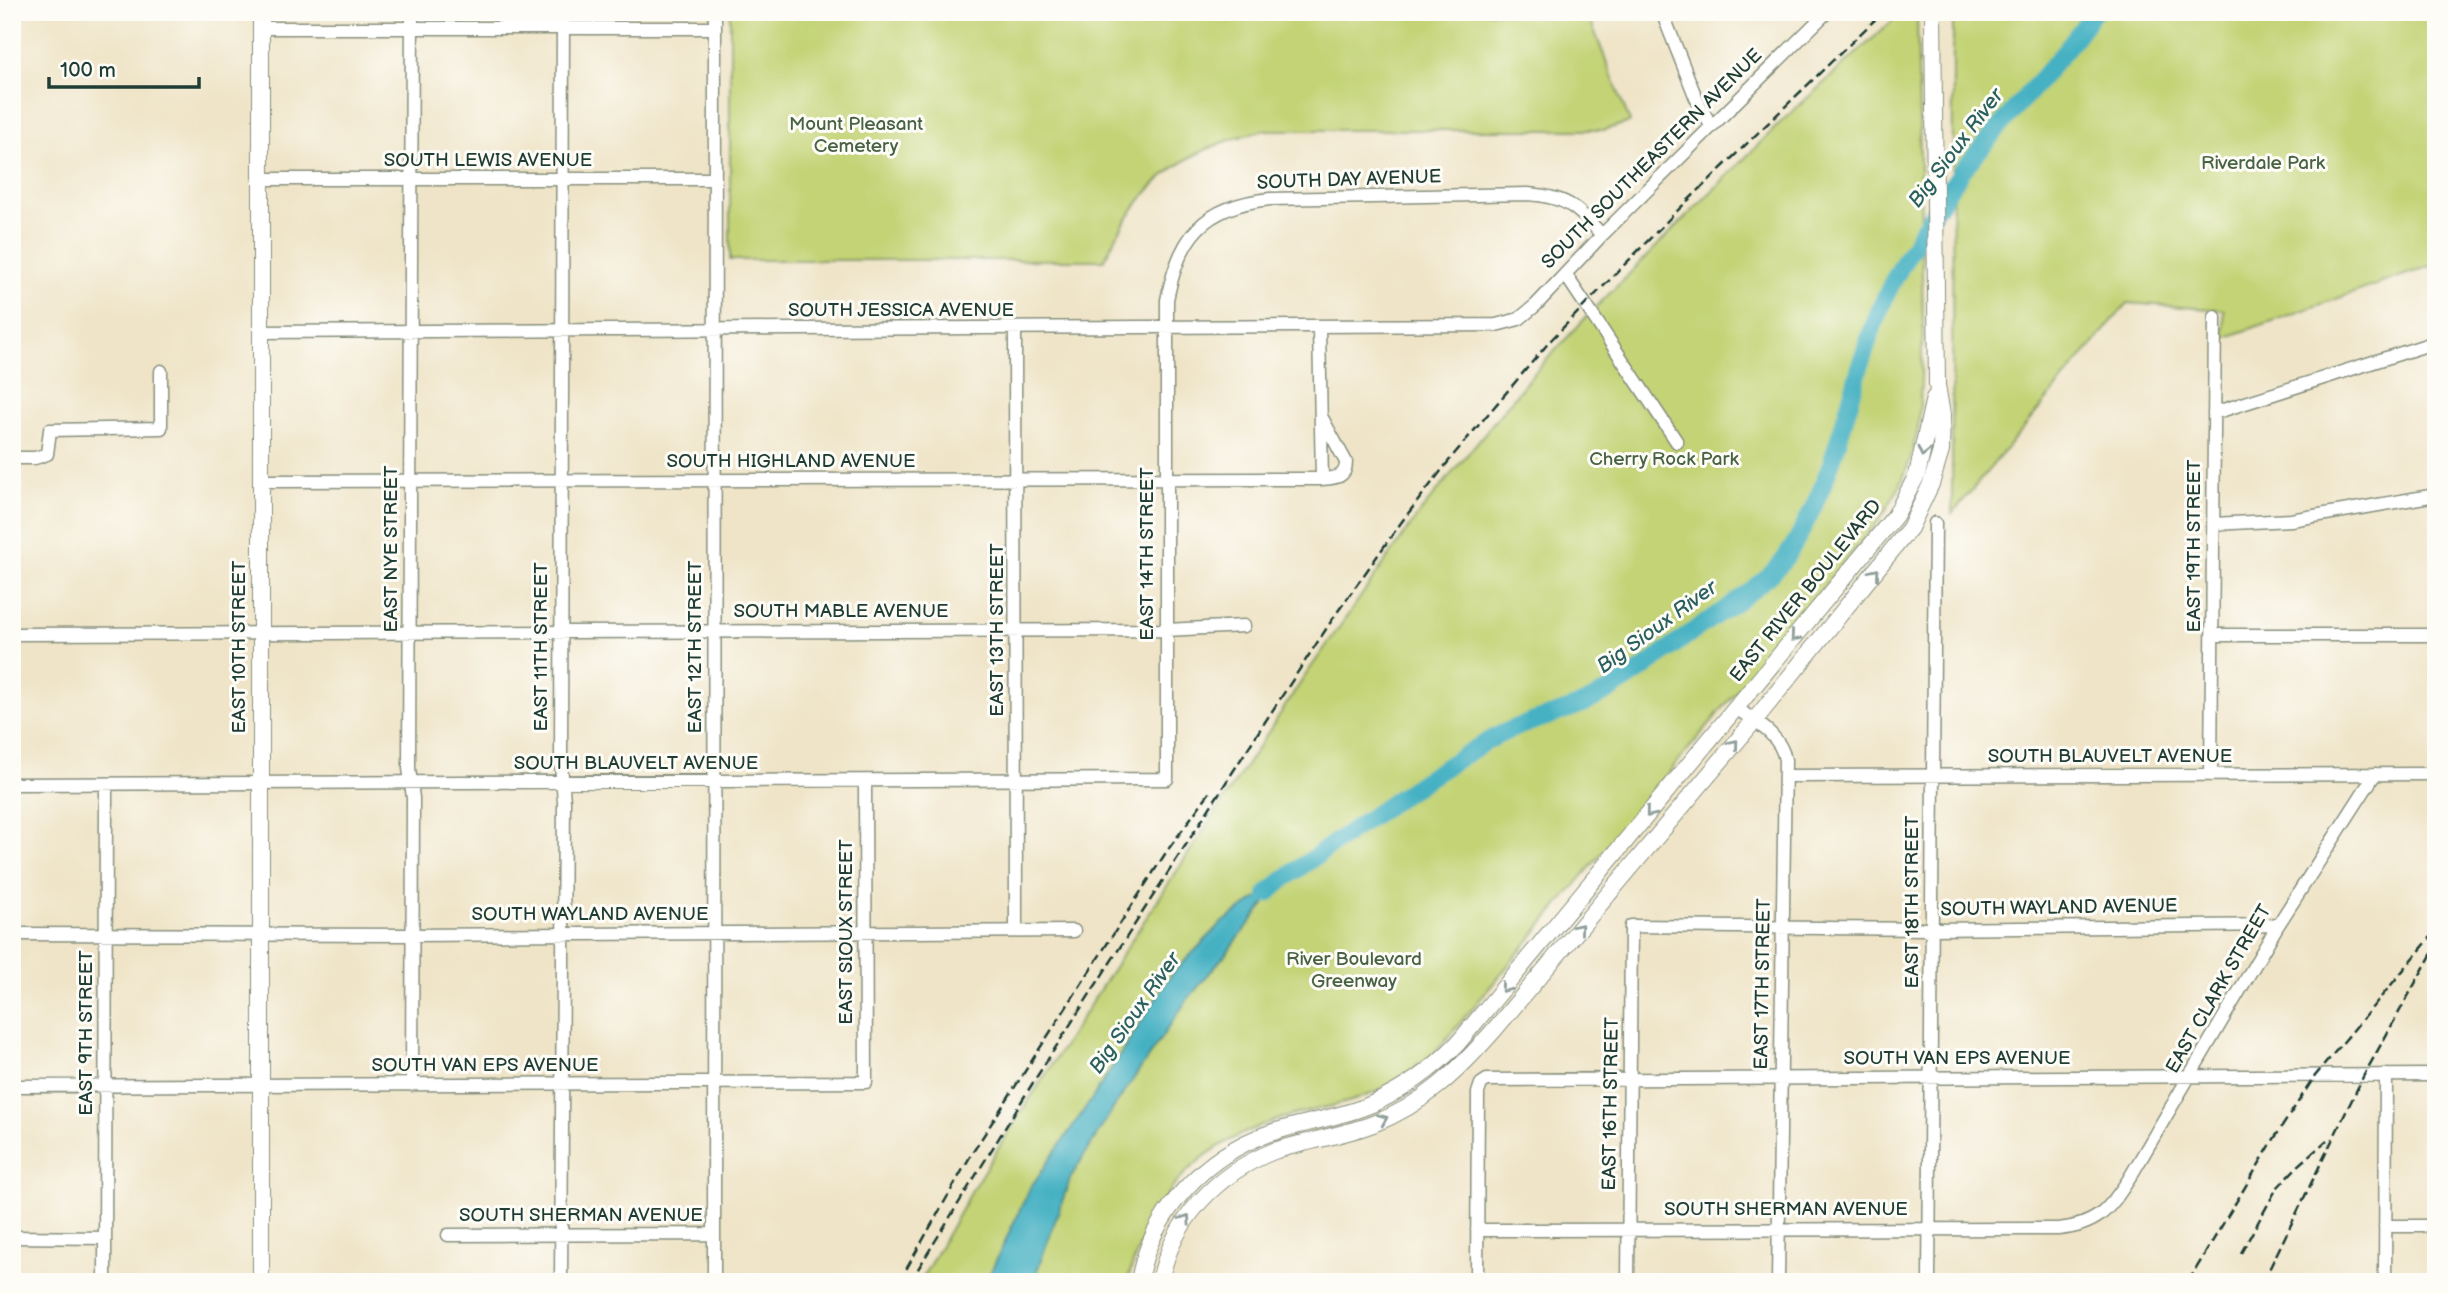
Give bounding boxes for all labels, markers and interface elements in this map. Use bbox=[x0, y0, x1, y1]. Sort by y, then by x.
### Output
street label: SOUTH SOUTHEASTERN AVENUE bbox=[1537, 44, 1767, 274]
scale bar bbox=[49, 46, 200, 90]
text: 100 m bbox=[60, 58, 116, 83]
water label: Big Sioux River bbox=[1903, 83, 2010, 212]
park label: Mount Pleasant Cemetery bbox=[789, 113, 923, 158]
street label: SOUTH LEWIS AVENUE bbox=[384, 149, 592, 172]
park label: Riverdale Park bbox=[2201, 152, 2326, 175]
street label: SOUTH DAY AVENUE bbox=[1256, 165, 1442, 195]
street label: SOUTH JESSICA AVENUE bbox=[788, 299, 1014, 322]
one-way arrow bbox=[1917, 446, 1931, 458]
park label: Cherry Rock Park bbox=[1589, 448, 1739, 471]
street label: SOUTH HIGHLAND AVENUE bbox=[666, 450, 916, 473]
street label: EAST 19TH STREET bbox=[2183, 459, 2206, 632]
street label: EAST NYE STREET bbox=[380, 465, 403, 633]
street label: EAST 14TH STREET bbox=[1136, 467, 1159, 641]
street label: EAST RIVER BOULEVARD bbox=[1725, 495, 1887, 687]
street label: EAST 13TH STREET bbox=[986, 543, 1009, 717]
street label: EAST 10TH STREET bbox=[228, 560, 251, 733]
street label: EAST 12TH STREET bbox=[684, 560, 707, 734]
street label: EAST 11TH STREET bbox=[530, 562, 553, 732]
one-way arrow bbox=[1866, 569, 1879, 581]
water label: Big Sioux River bbox=[1592, 574, 1723, 679]
street label: SOUTH MABLE AVENUE bbox=[734, 600, 948, 623]
one-way arrow bbox=[1791, 629, 1803, 642]
one-way arrow bbox=[1726, 739, 1738, 752]
street label: SOUTH BLAUVELT AVENUE bbox=[1988, 745, 2232, 768]
street label: SOUTH BLAUVELT AVENUE bbox=[514, 752, 758, 775]
one-way arrow bbox=[1646, 805, 1659, 817]
street label: EAST 18TH STREET bbox=[1901, 815, 1924, 988]
street label: EAST SIOUX STREET bbox=[835, 839, 858, 1025]
street label: SOUTH WAYLAND AVENUE bbox=[1940, 894, 2178, 922]
street label: EAST 17TH STREET bbox=[1750, 898, 1776, 1070]
street label: EAST CLARK STREET bbox=[2161, 900, 2277, 1077]
street label: SOUTH WAYLAND AVENUE bbox=[471, 903, 709, 926]
one-way arrow bbox=[1571, 924, 1583, 937]
water label: Big Sioux River bbox=[1084, 946, 1187, 1078]
park label: River Boulevard Greenway bbox=[1286, 948, 1422, 993]
street label: EAST 9TH STREET bbox=[75, 950, 98, 1116]
one-way arrow bbox=[1501, 980, 1514, 993]
street label: EAST 16TH STREET bbox=[1598, 1017, 1624, 1191]
street label: SOUTH VAN EPS AVENUE bbox=[1843, 1047, 2071, 1070]
street label: SOUTH VAN EPS AVENUE bbox=[371, 1054, 599, 1077]
one-way arrow bbox=[1376, 1113, 1389, 1127]
street label: SOUTH SHERMAN AVENUE bbox=[1664, 1198, 1908, 1221]
street label: SOUTH SHERMAN AVENUE bbox=[459, 1204, 703, 1227]
one-way arrow bbox=[1178, 1214, 1190, 1227]

